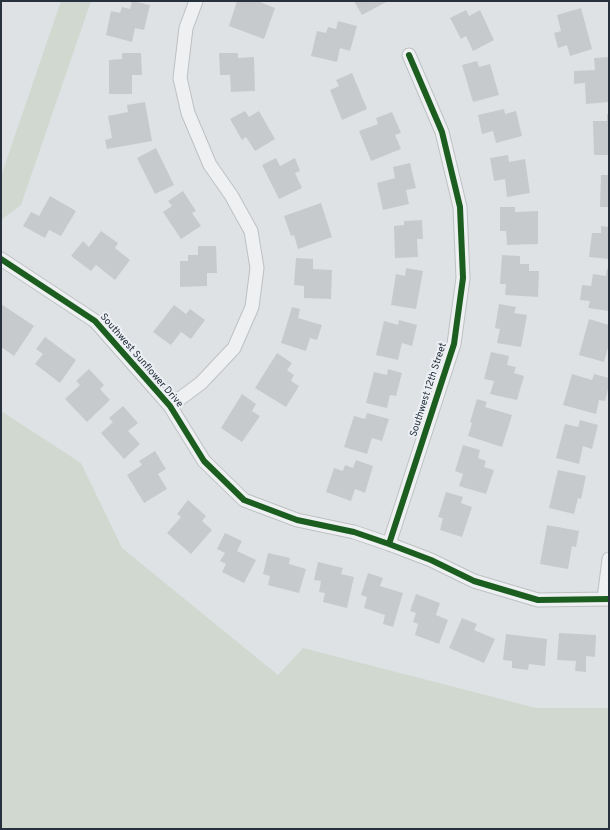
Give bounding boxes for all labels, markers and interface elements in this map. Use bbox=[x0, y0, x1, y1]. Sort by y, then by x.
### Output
street label: Southwest Sunflower Drive bbox=[97, 312, 185, 410]
street label: Southwest 12th Street bbox=[408, 341, 450, 439]

